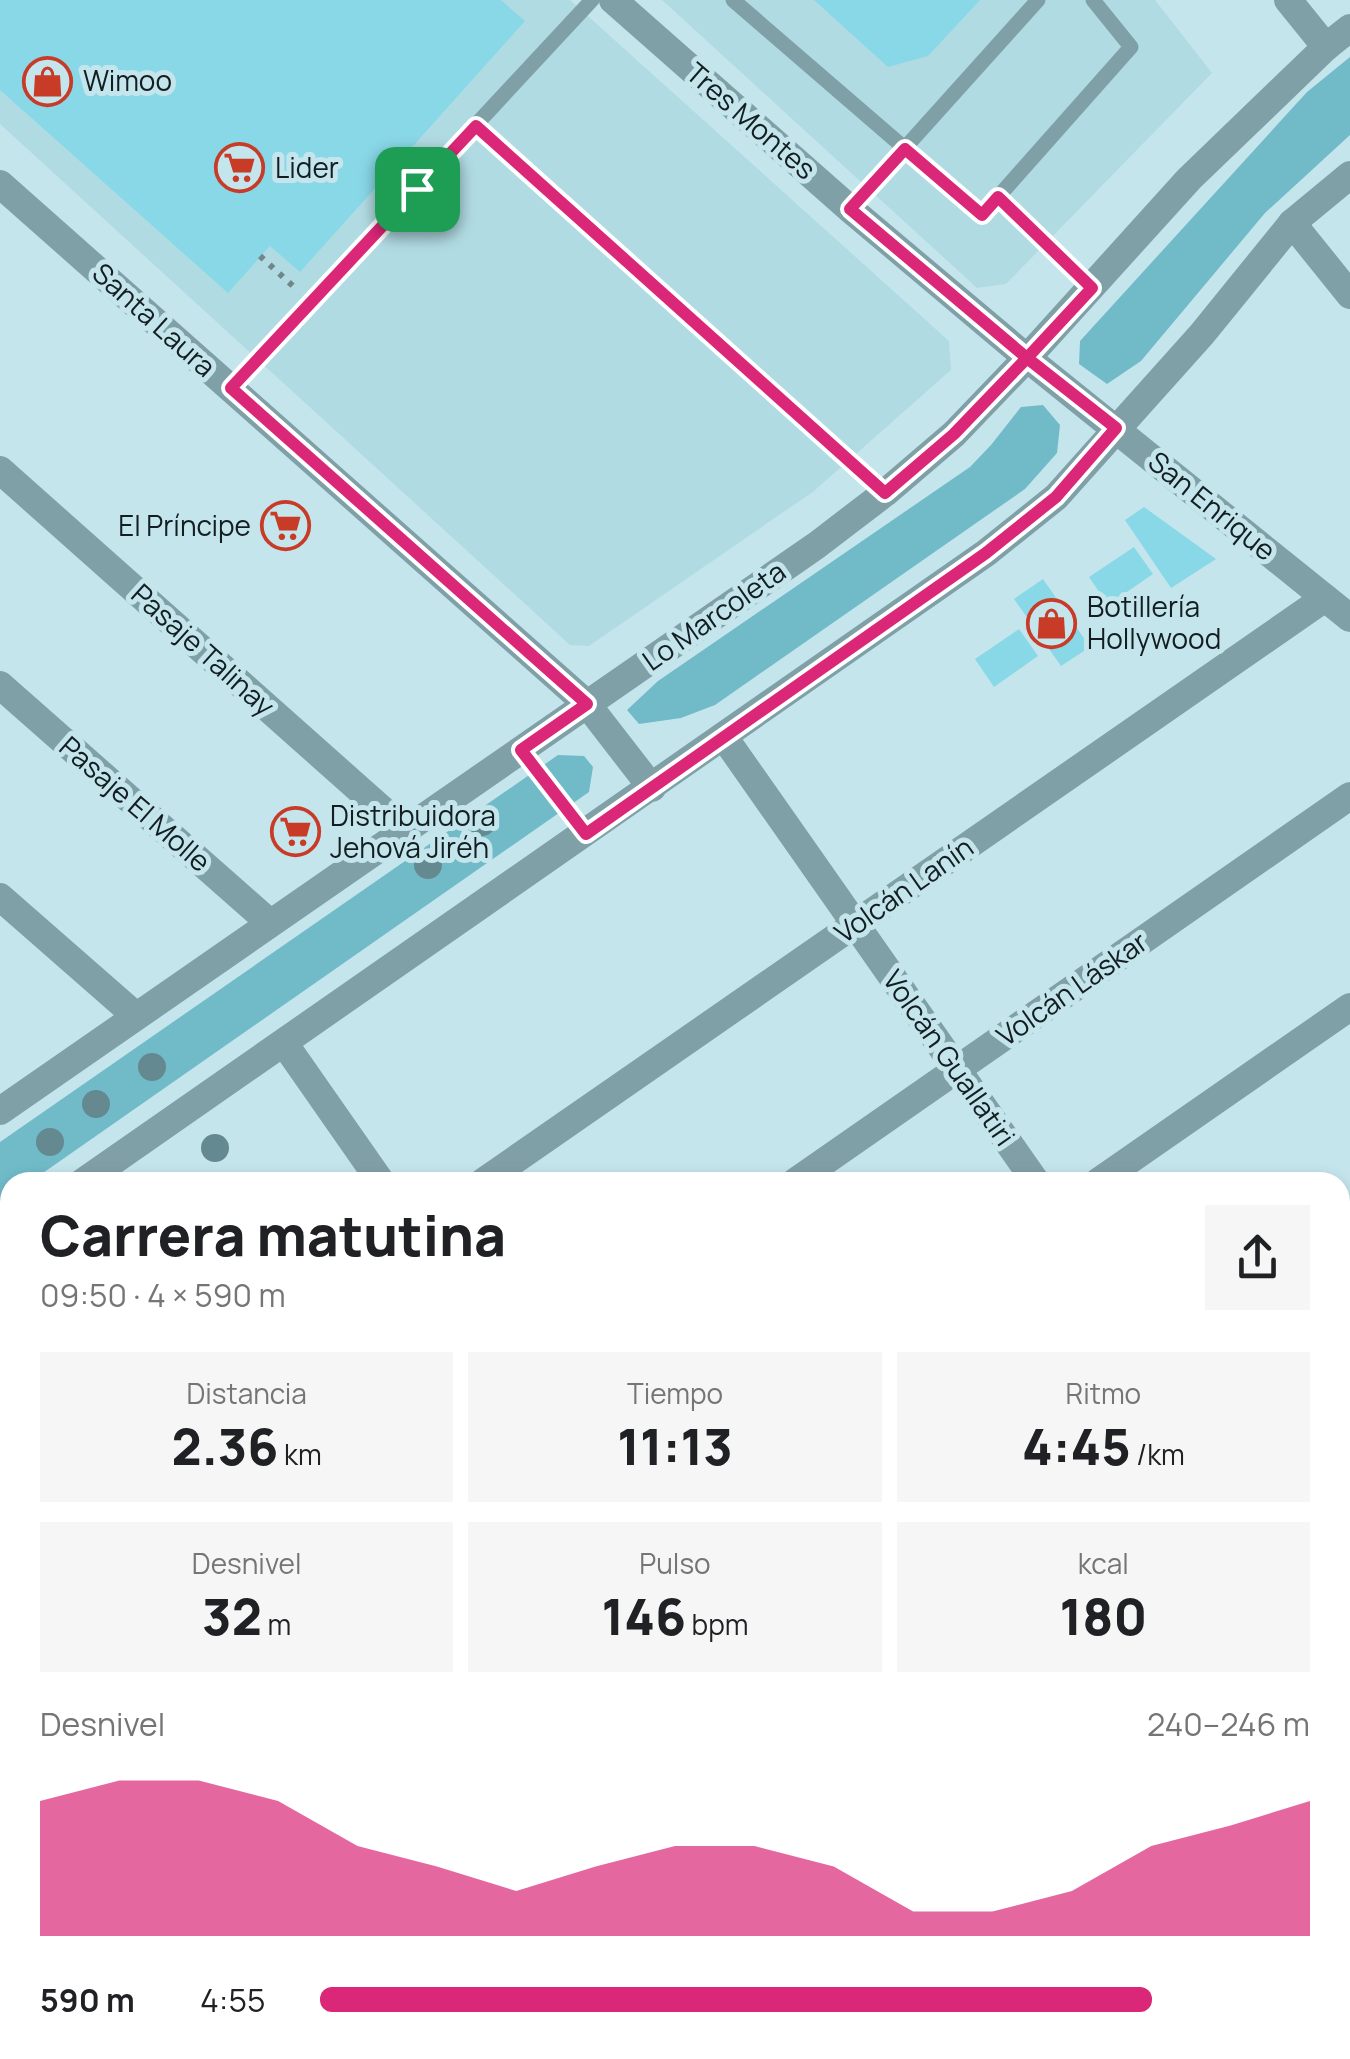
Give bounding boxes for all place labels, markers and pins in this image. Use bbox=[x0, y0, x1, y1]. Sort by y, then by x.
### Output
shop icon: Wimoo bbox=[22, 55, 74, 107]
place label: Wimoo bbox=[83, 61, 172, 99]
supermarket icon: Lider bbox=[214, 142, 266, 194]
pin bbox=[375, 147, 460, 232]
place label: Lider bbox=[275, 148, 339, 186]
supermarket icon: El Príncipe bbox=[260, 500, 312, 552]
place label: El Príncipe bbox=[118, 506, 251, 544]
place label: Botillería Hollywood bbox=[1087, 587, 1221, 657]
shop icon: Botillería Hollywood bbox=[1026, 597, 1078, 649]
place label: Distribuidora Jehová Jiréh bbox=[330, 796, 496, 866]
supermarket icon: Distribuidora Jehová Jiréh bbox=[269, 806, 321, 858]

